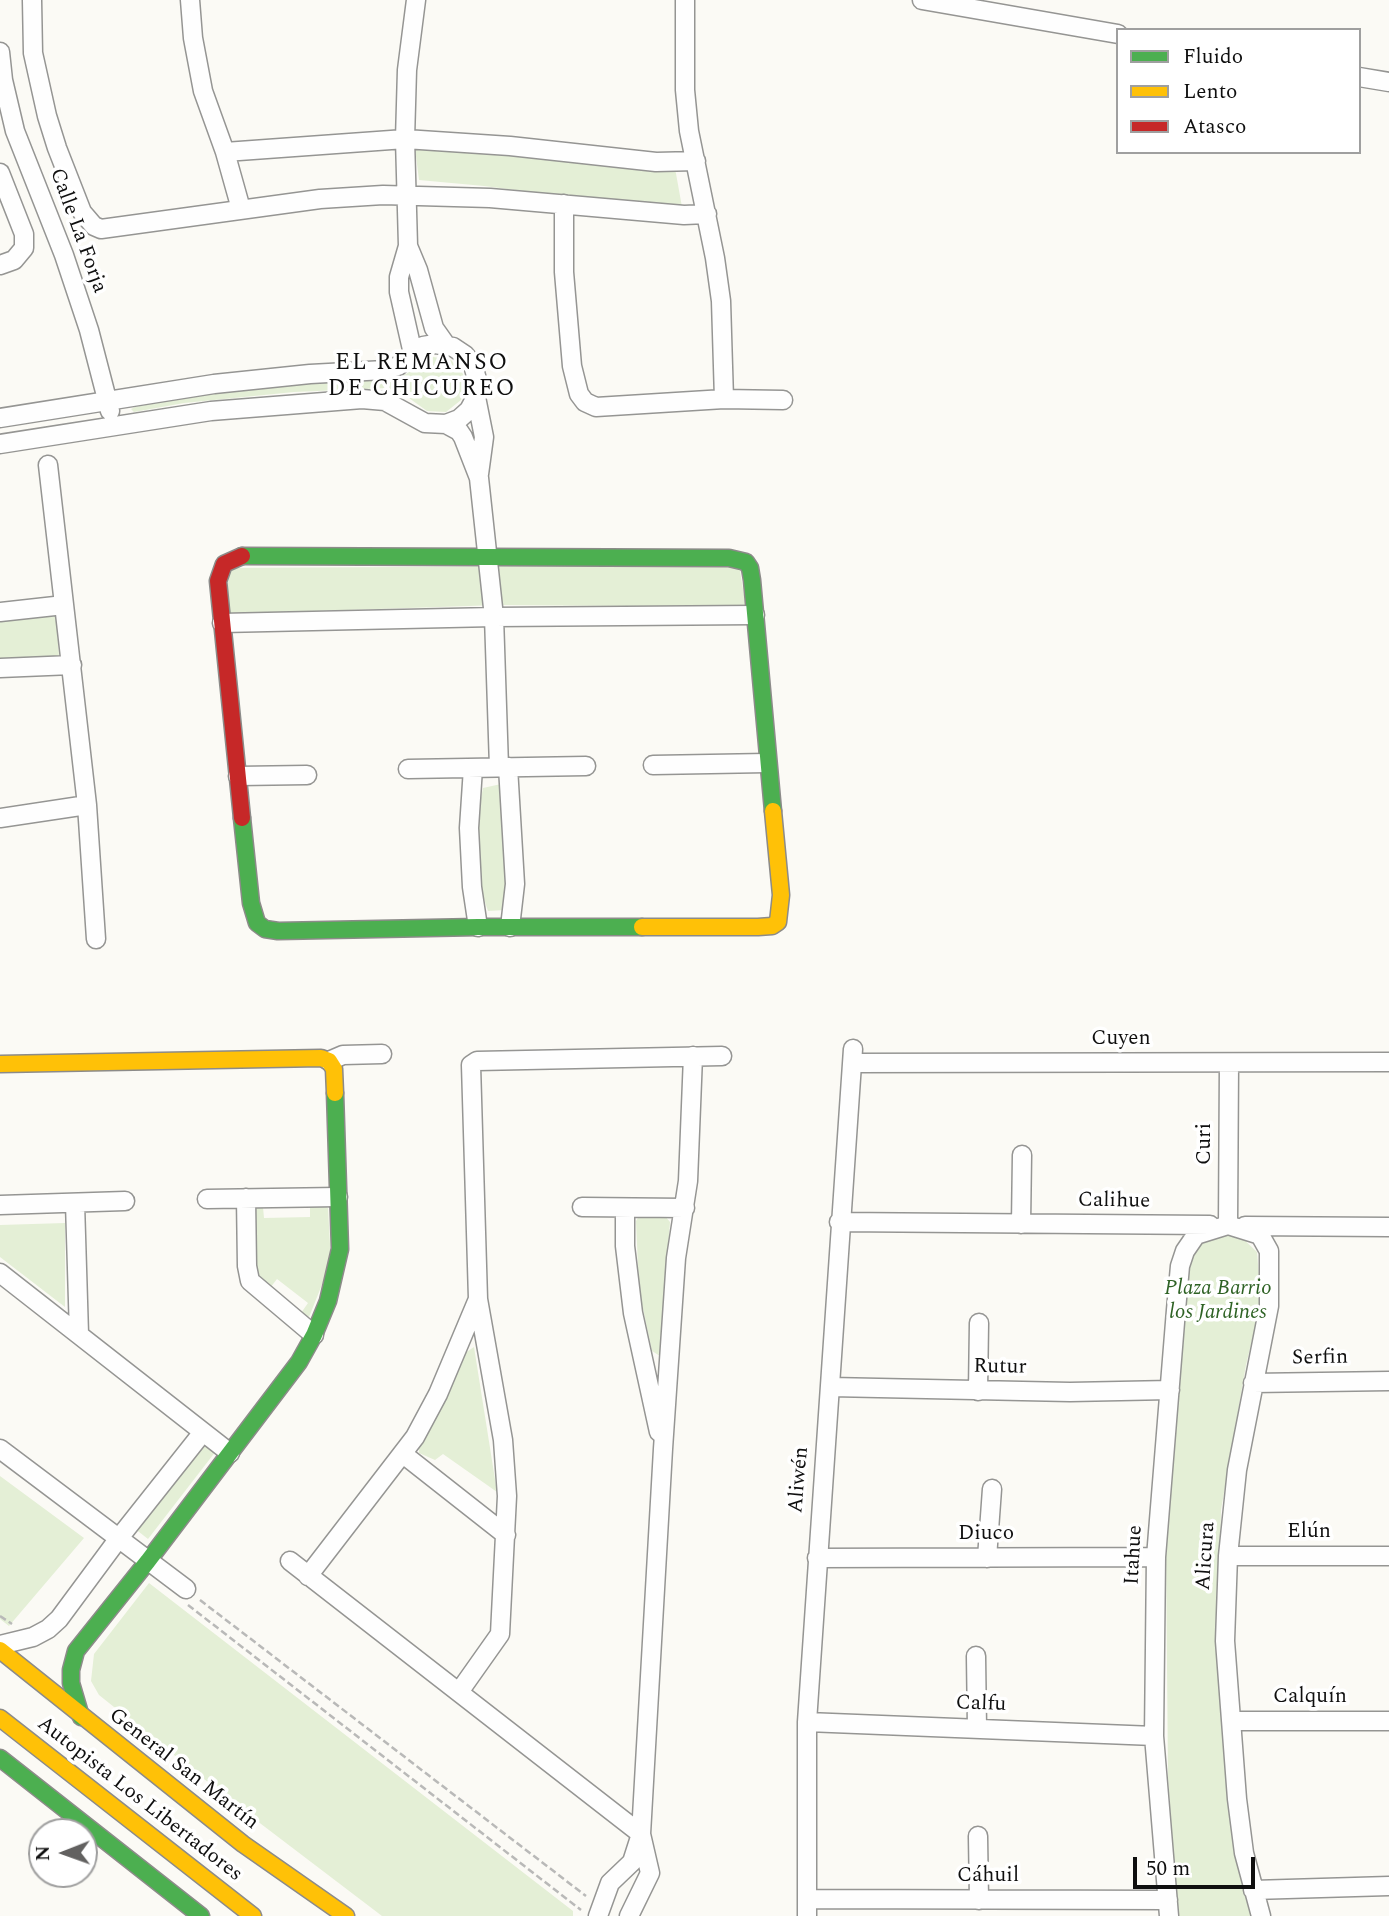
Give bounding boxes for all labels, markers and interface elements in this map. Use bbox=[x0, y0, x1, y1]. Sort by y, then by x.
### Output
legend bbox=[1116, 28, 1361, 154]
text: Fluido bbox=[1183, 41, 1243, 73]
text: Lento bbox=[1183, 76, 1237, 108]
text: Atasco bbox=[1183, 111, 1246, 143]
street label: Calle La Forja bbox=[43, 165, 111, 297]
district label: EL REMANSO DE CHICUREO bbox=[329, 350, 515, 404]
street label: Cuyen bbox=[1091, 1027, 1151, 1053]
street label: Curi bbox=[1193, 1123, 1219, 1165]
street label: Calihue bbox=[1078, 1189, 1150, 1215]
park label: Plaza Barrio los Jardines bbox=[1164, 1277, 1272, 1327]
street label: Serfin bbox=[1292, 1346, 1348, 1372]
street label: Rutur bbox=[973, 1355, 1027, 1381]
street label: Aliwén bbox=[785, 1446, 815, 1514]
street label: Elún bbox=[1287, 1520, 1331, 1546]
street label: Alicura bbox=[1192, 1521, 1222, 1591]
street label: Diuco bbox=[958, 1522, 1014, 1548]
street label: Itahue bbox=[1121, 1524, 1149, 1586]
street label: Calquín bbox=[1273, 1685, 1347, 1711]
street label: Calfu bbox=[955, 1692, 1007, 1718]
street label: General San Martín bbox=[103, 1704, 263, 1836]
street label: Autopista Los Libertadores bbox=[31, 1712, 247, 1888]
north arrow bbox=[28, 1818, 98, 1888]
scale bar bbox=[1137, 1842, 1260, 1886]
text: N bbox=[29, 1845, 58, 1861]
text: 50 m bbox=[1146, 1853, 1190, 1885]
street label: Cáhuil bbox=[957, 1864, 1019, 1890]

